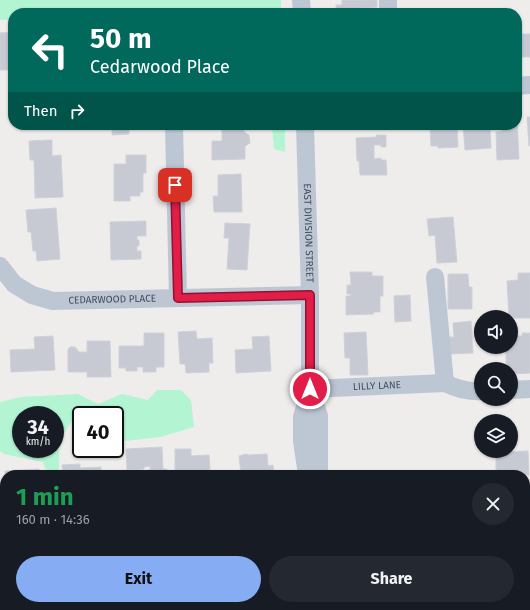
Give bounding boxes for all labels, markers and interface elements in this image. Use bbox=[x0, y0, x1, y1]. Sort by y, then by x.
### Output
text: 50 m bbox=[90, 22, 152, 55]
icon: left bbox=[24, 24, 76, 76]
text: Cedarwood Place bbox=[90, 56, 230, 78]
icon: right bbox=[66, 100, 88, 122]
text: Then bbox=[24, 102, 58, 120]
pin bbox=[158, 168, 192, 202]
icon: arrive bbox=[164, 174, 186, 196]
street label: EAST DIVISION STREET bbox=[301, 183, 316, 284]
street label: CEDARWOOD PLACE bbox=[68, 293, 156, 307]
map controls bbox=[474, 310, 518, 458]
button: sound bbox=[474, 310, 518, 354]
button: search bbox=[474, 362, 518, 406]
position arrow bbox=[289, 368, 331, 410]
street label: LILLY LANE bbox=[353, 379, 401, 393]
speed limit sign: 40 bbox=[72, 406, 124, 458]
button: layers bbox=[474, 414, 518, 458]
text: 34 bbox=[27, 415, 49, 439]
text: km/h bbox=[26, 436, 50, 448]
text: 1 min bbox=[16, 483, 74, 511]
button: close bbox=[472, 483, 514, 525]
text: 160 m · 14:36 bbox=[16, 512, 90, 527]
button: Exit bbox=[16, 556, 261, 602]
button: Share bbox=[269, 556, 514, 602]

